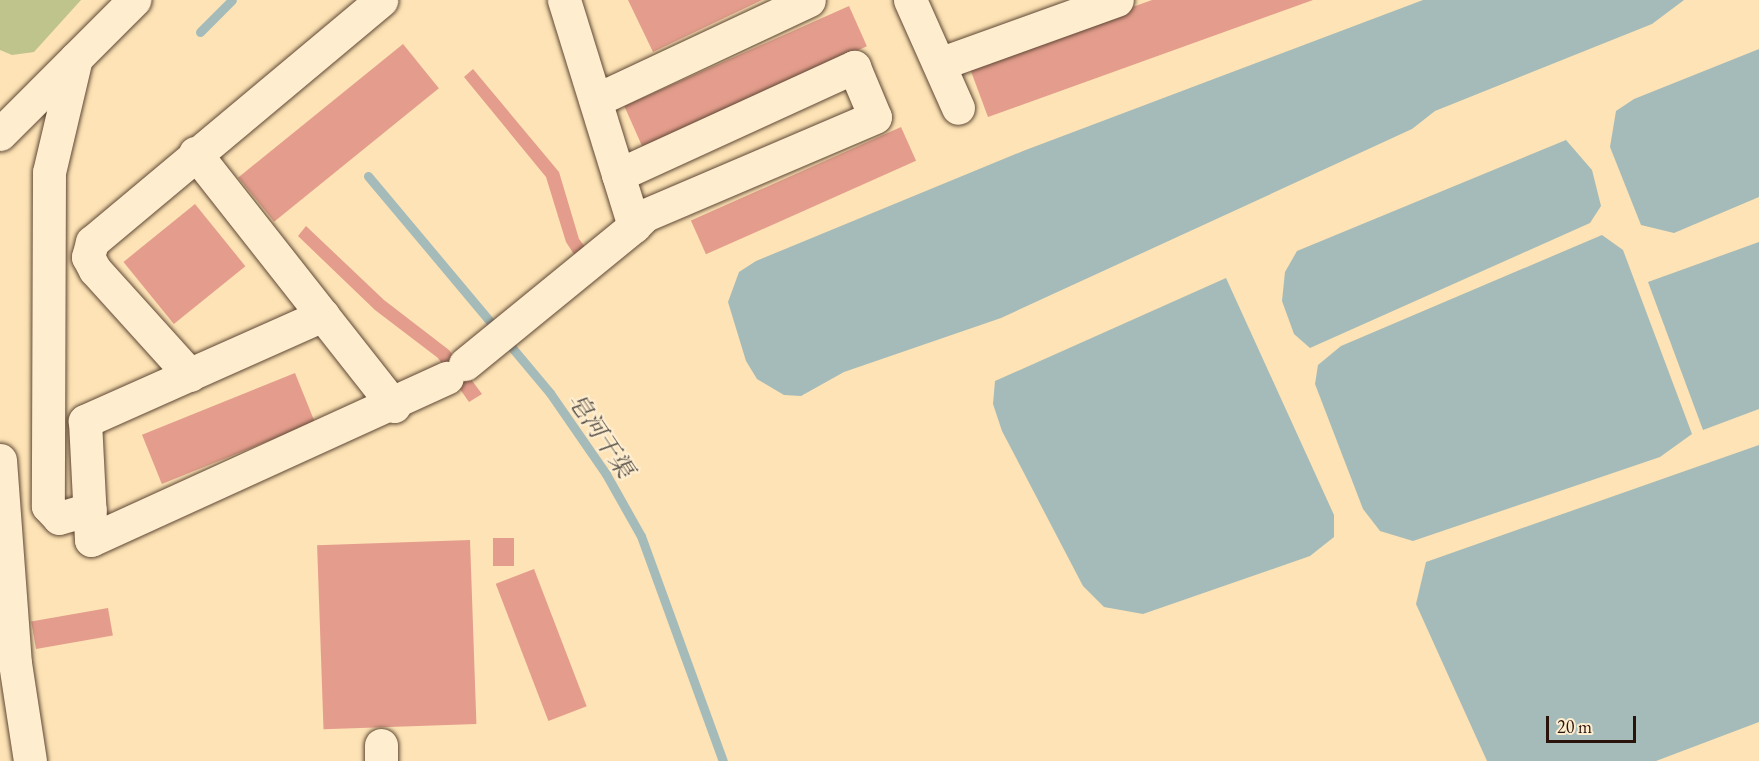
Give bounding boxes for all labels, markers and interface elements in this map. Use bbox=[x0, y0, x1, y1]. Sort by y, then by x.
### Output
water label: 皂河干渠 bbox=[562, 387, 640, 483]
scale bar bbox=[1549, 704, 1639, 742]
text: 20 m bbox=[1557, 715, 1592, 738]

